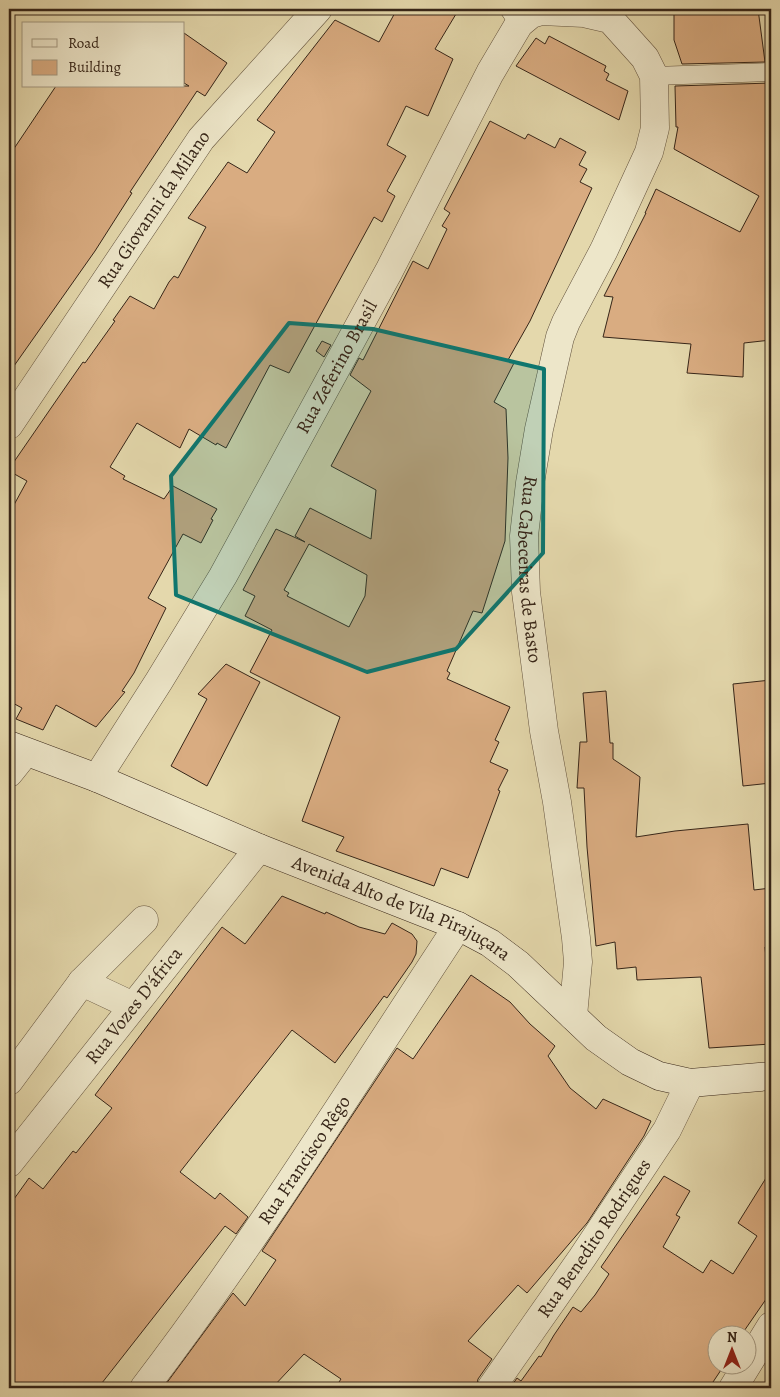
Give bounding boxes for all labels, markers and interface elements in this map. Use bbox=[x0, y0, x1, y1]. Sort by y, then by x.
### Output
legend bbox=[22, 22, 185, 88]
text: Road bbox=[68, 33, 100, 53]
text: Building bbox=[68, 57, 121, 77]
street label: Rua Giovanni da Milano bbox=[91, 124, 216, 293]
street label: Rua Zeferino Brasil bbox=[290, 295, 384, 438]
street label: Rua Cabeceiras de Basto bbox=[511, 474, 548, 665]
street label: Avenida Alto de Vila Pirajuçara bbox=[287, 849, 516, 967]
street label: Rua Vozes D'áfrica bbox=[79, 941, 189, 1070]
street label: Rua Francisco Rêgo bbox=[252, 1090, 357, 1230]
street label: Rua Benedito Rodrigues bbox=[531, 1154, 657, 1323]
north arrow bbox=[708, 1324, 758, 1374]
text: N bbox=[727, 1328, 737, 1347]

